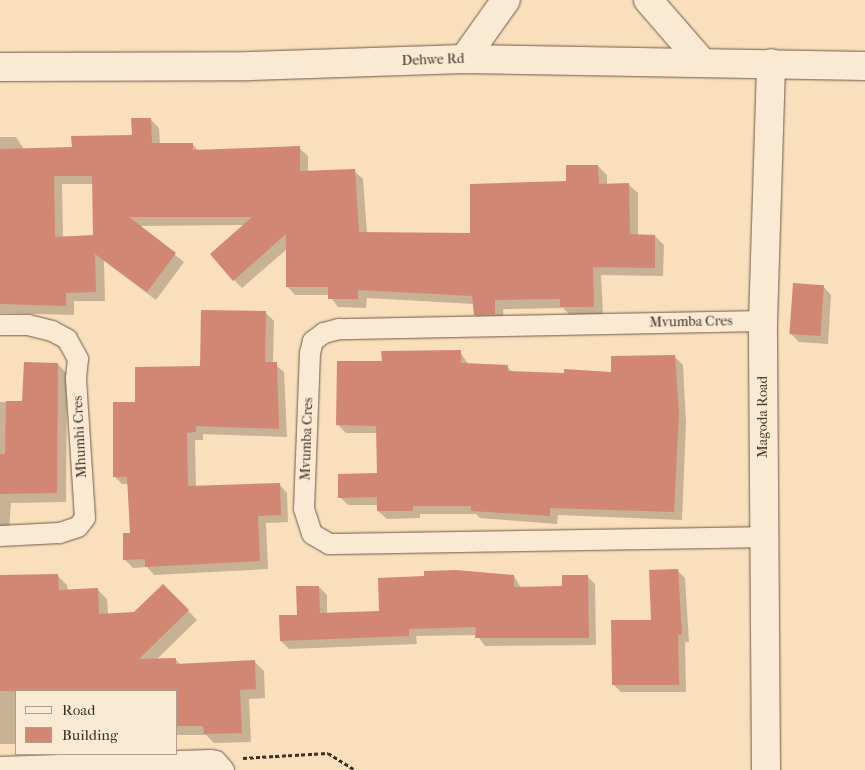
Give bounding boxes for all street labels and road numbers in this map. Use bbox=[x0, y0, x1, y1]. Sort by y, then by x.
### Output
street label: Dehwe Rd bbox=[401, 51, 465, 69]
street label: Mvumba Cres bbox=[649, 313, 733, 331]
street label: Magoda Road bbox=[755, 376, 771, 458]
street label: Mhumhi Cres bbox=[69, 395, 91, 479]
street label: Mvumba Cres bbox=[297, 397, 317, 481]

